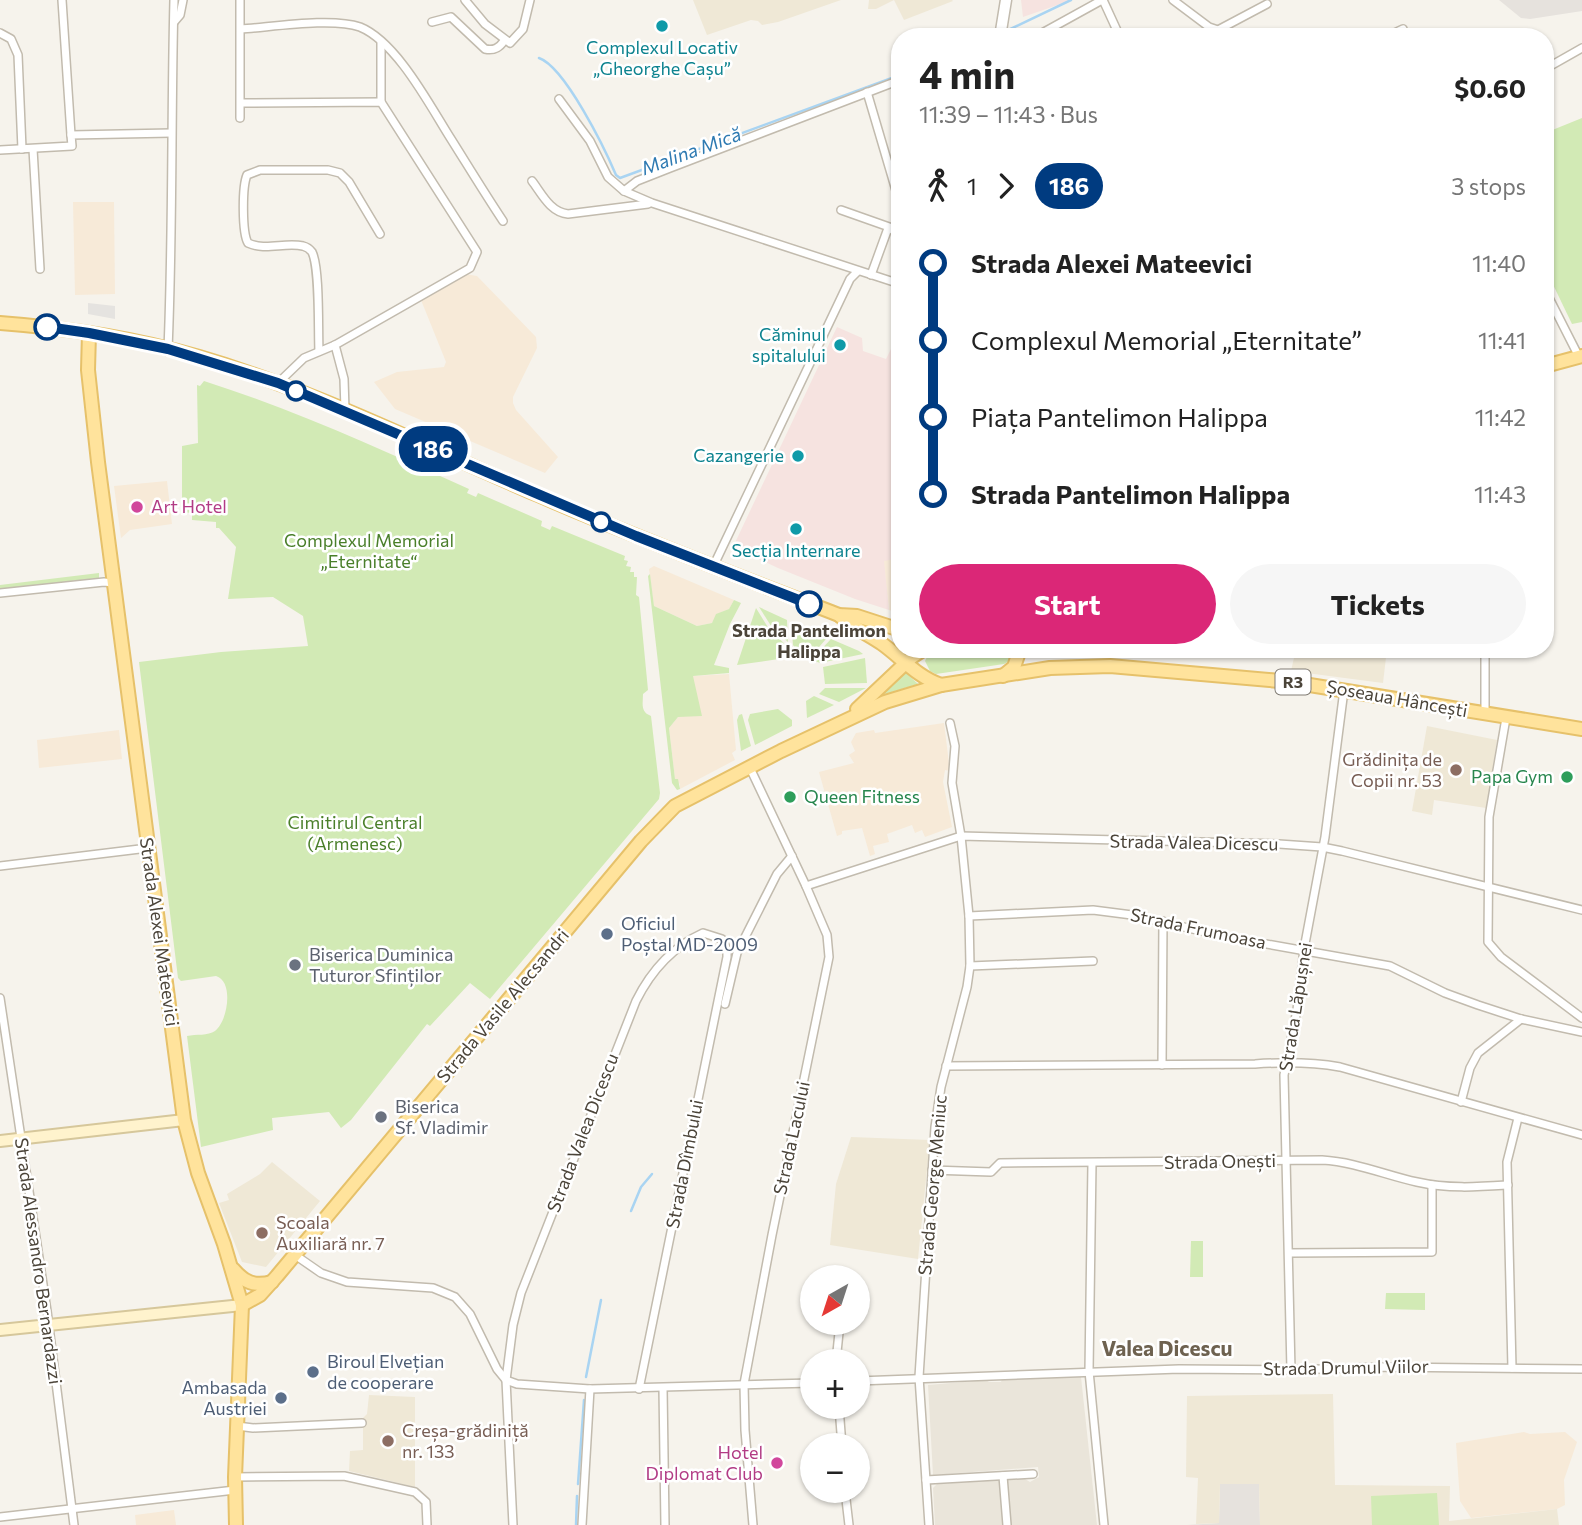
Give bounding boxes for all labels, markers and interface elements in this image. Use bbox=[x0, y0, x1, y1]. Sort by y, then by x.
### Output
marker: Complexul Locativ „Gheorghe Cașu” bbox=[654, 18, 670, 34]
place label: Complexul Locativ „Gheorghe Cașu” bbox=[586, 36, 738, 80]
text: 4 min bbox=[919, 50, 1015, 97]
text: $0.60 bbox=[1454, 72, 1526, 103]
text: 11:39 – 11:43 · Bus bbox=[919, 100, 1098, 128]
water label: Malina Mică bbox=[638, 121, 745, 179]
icon: walk bbox=[919, 167, 957, 205]
icon: forward bbox=[987, 167, 1025, 205]
text: 186 bbox=[1049, 171, 1089, 200]
text: 1 bbox=[967, 172, 977, 200]
text: 3 stops bbox=[1451, 172, 1526, 200]
text: Strada Alexei Mateevici bbox=[971, 247, 1252, 278]
text: 11:40 bbox=[1472, 249, 1526, 277]
unlabelled marker bbox=[34, 314, 60, 340]
place label: Căminul spitalului bbox=[752, 323, 826, 366]
text: Complexul Memorial „Eternitate” bbox=[971, 324, 1362, 355]
text: 11:41 bbox=[1478, 326, 1526, 354]
marker: Căminul spitalului bbox=[832, 337, 848, 353]
unlabelled marker bbox=[286, 381, 306, 401]
text: Piața Pantelimon Halippa bbox=[971, 401, 1268, 432]
text: 11:42 bbox=[1475, 403, 1526, 431]
line badge: 186 bbox=[393, 426, 473, 472]
text: 186 bbox=[413, 434, 453, 463]
place label: Cazangerie bbox=[693, 444, 784, 466]
marker: Cazangerie bbox=[790, 448, 806, 464]
text: Strada Pantelimon Halippa bbox=[971, 478, 1290, 509]
text: 11:43 bbox=[1474, 480, 1526, 508]
place label: Art Hotel bbox=[151, 495, 227, 517]
marker: Art Hotel bbox=[129, 499, 145, 515]
unlabelled marker bbox=[591, 512, 611, 532]
marker: Secția Internare bbox=[788, 521, 804, 537]
park label: Complexul Memorial „Eternitate“ bbox=[284, 529, 454, 572]
place label: Secția Internare bbox=[731, 539, 861, 562]
button: Start bbox=[919, 564, 1216, 644]
button: Tickets bbox=[1230, 564, 1526, 644]
marker: Strada Pantelimon Halippa bbox=[796, 591, 822, 617]
place label: Strada Pantelimon Halippa bbox=[732, 619, 886, 662]
road number: R3 bbox=[1276, 670, 1310, 694]
street label: Șoseaua Hâncești bbox=[1325, 675, 1469, 722]
place label: Grădinița de Copii nr. 53 bbox=[1342, 748, 1442, 791]
marker: Grădinița de Copii nr. 53 bbox=[1448, 762, 1464, 778]
place label: Papa Gym bbox=[1471, 765, 1553, 787]
marker: Papa Gym bbox=[1559, 769, 1575, 785]
place label: Queen Fitness bbox=[804, 785, 920, 807]
marker: Queen Fitness bbox=[782, 789, 798, 805]
park label: Cimitirul Central (Armenesc) bbox=[287, 811, 423, 854]
street label: Strada Valea Dicescu bbox=[1110, 830, 1279, 854]
street label: Strada Alexei Mateevici bbox=[136, 836, 184, 1028]
street label: Strada Frumoasa bbox=[1128, 903, 1268, 953]
place label: Oficiul Poștal MD-2009 bbox=[621, 912, 758, 956]
street label: Strada Vasile Alecsandri bbox=[431, 924, 573, 1087]
marker: Oficiul Poștal MD-2009 bbox=[599, 926, 615, 942]
street label: Strada Lăpușnei bbox=[1274, 941, 1317, 1073]
place label: Biserica Duminica Tuturor Sfinților bbox=[309, 943, 453, 987]
marker: Biserica Duminica Tuturor Sfinților bbox=[287, 957, 303, 973]
street label: Strada Valea Dicescu bbox=[542, 1050, 623, 1215]
street label: Strada Lacului bbox=[768, 1079, 814, 1197]
street label: Strada George Meniuc bbox=[913, 1094, 951, 1276]
place label: Biserica Sf. Vladimir bbox=[395, 1095, 488, 1138]
street label: Strada Dîmbului bbox=[661, 1097, 707, 1230]
marker: Biserica Sf. Vladimir bbox=[373, 1109, 389, 1125]
street label: Strada Alessandro Bernardazzi bbox=[11, 1136, 67, 1386]
street label: Strada Onești bbox=[1164, 1149, 1276, 1174]
place label: Școala Auxiliară nr. 7 bbox=[276, 1211, 385, 1254]
marker: Școala Auxiliară nr. 7 bbox=[254, 1225, 270, 1241]
north arrow bbox=[800, 1265, 870, 1335]
map controls bbox=[800, 1265, 870, 1503]
district label: Valea Dicescu bbox=[1101, 1335, 1233, 1360]
button: + bbox=[800, 1349, 870, 1419]
place label: Biroul Elvețian de cooperare bbox=[327, 1350, 444, 1393]
street label: Strada Drumul Viilor bbox=[1263, 1355, 1429, 1379]
marker: Biroul Elvețian de cooperare bbox=[305, 1364, 321, 1380]
place label: Ambasada Austriei bbox=[181, 1376, 267, 1419]
marker: Ambasada Austriei bbox=[273, 1390, 289, 1406]
place label: Creșa-grădiniță nr. 133 bbox=[402, 1419, 529, 1462]
marker: Creșa-grădiniță nr. 133 bbox=[380, 1433, 396, 1449]
button: − bbox=[800, 1433, 870, 1503]
place label: Hotel Diplomat Club bbox=[646, 1441, 763, 1484]
marker: Hotel Diplomat Club bbox=[769, 1455, 785, 1471]

